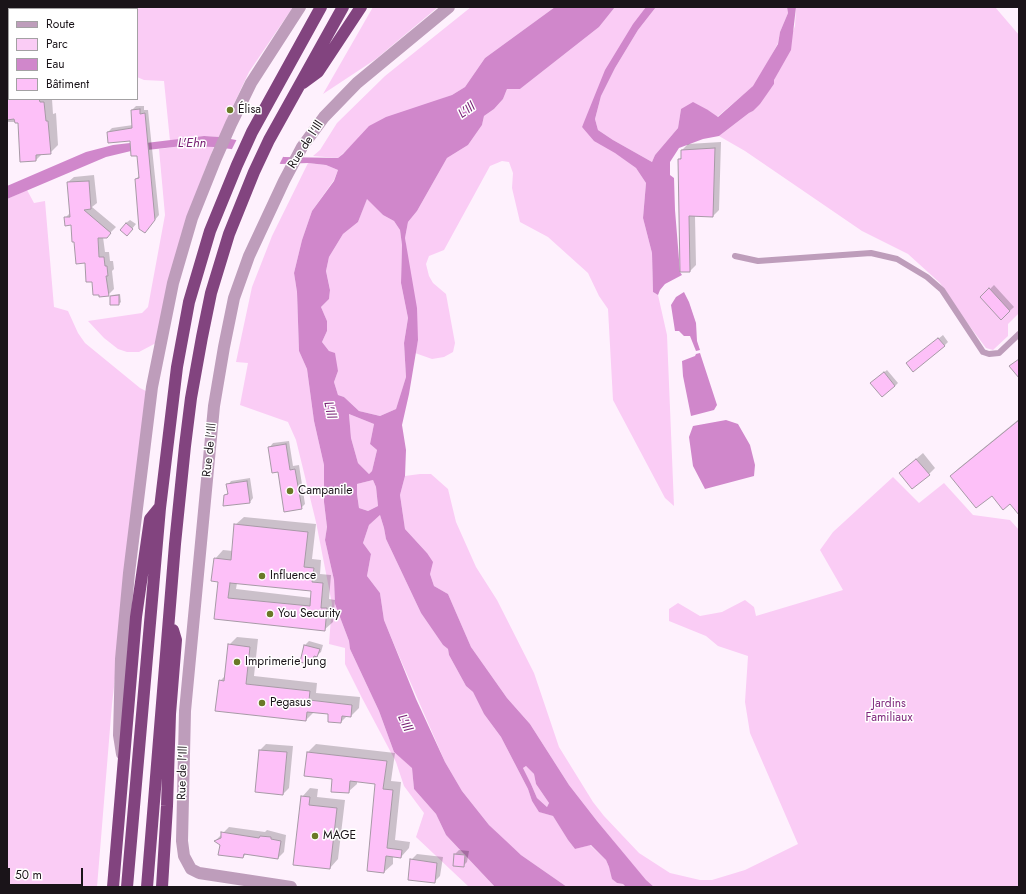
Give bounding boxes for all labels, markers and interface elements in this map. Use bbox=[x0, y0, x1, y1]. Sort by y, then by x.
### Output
legend bbox=[8, 8, 138, 100]
text: Route bbox=[46, 15, 75, 33]
text: Parc bbox=[46, 35, 68, 53]
text: Eau bbox=[46, 55, 65, 73]
text: Bâtiment bbox=[46, 75, 89, 93]
water label: L'Ill bbox=[456, 100, 478, 122]
place label: Élisa bbox=[238, 103, 261, 117]
marker: Élisa bbox=[225, 105, 235, 115]
street label: Rue de l'Ill bbox=[285, 118, 327, 172]
water label: L'Ehn bbox=[178, 136, 206, 152]
water label: L'Ill bbox=[320, 400, 338, 420]
street label: Rue de l'Ill bbox=[200, 422, 220, 478]
place label: Campanile bbox=[298, 484, 352, 498]
marker: Campanile bbox=[285, 486, 295, 496]
place label: Influence bbox=[270, 569, 316, 583]
marker: Influence bbox=[257, 571, 267, 581]
place label: You Security bbox=[278, 607, 340, 621]
marker: You Security bbox=[265, 609, 275, 619]
place label: Imprimerie Jung bbox=[245, 655, 326, 669]
marker: Imprimerie Jung bbox=[232, 657, 242, 667]
place label: Pegasus bbox=[270, 696, 311, 710]
park label: Jardins Familiaux bbox=[866, 697, 912, 725]
marker: Pegasus bbox=[257, 698, 267, 708]
water label: L'Ill bbox=[393, 712, 415, 734]
street label: Rue de l'Ill bbox=[175, 746, 191, 800]
place label: MAGE bbox=[323, 829, 356, 843]
marker: MAGE bbox=[310, 831, 320, 841]
scale bar bbox=[10, 860, 85, 886]
text: 50 m bbox=[15, 866, 42, 884]

